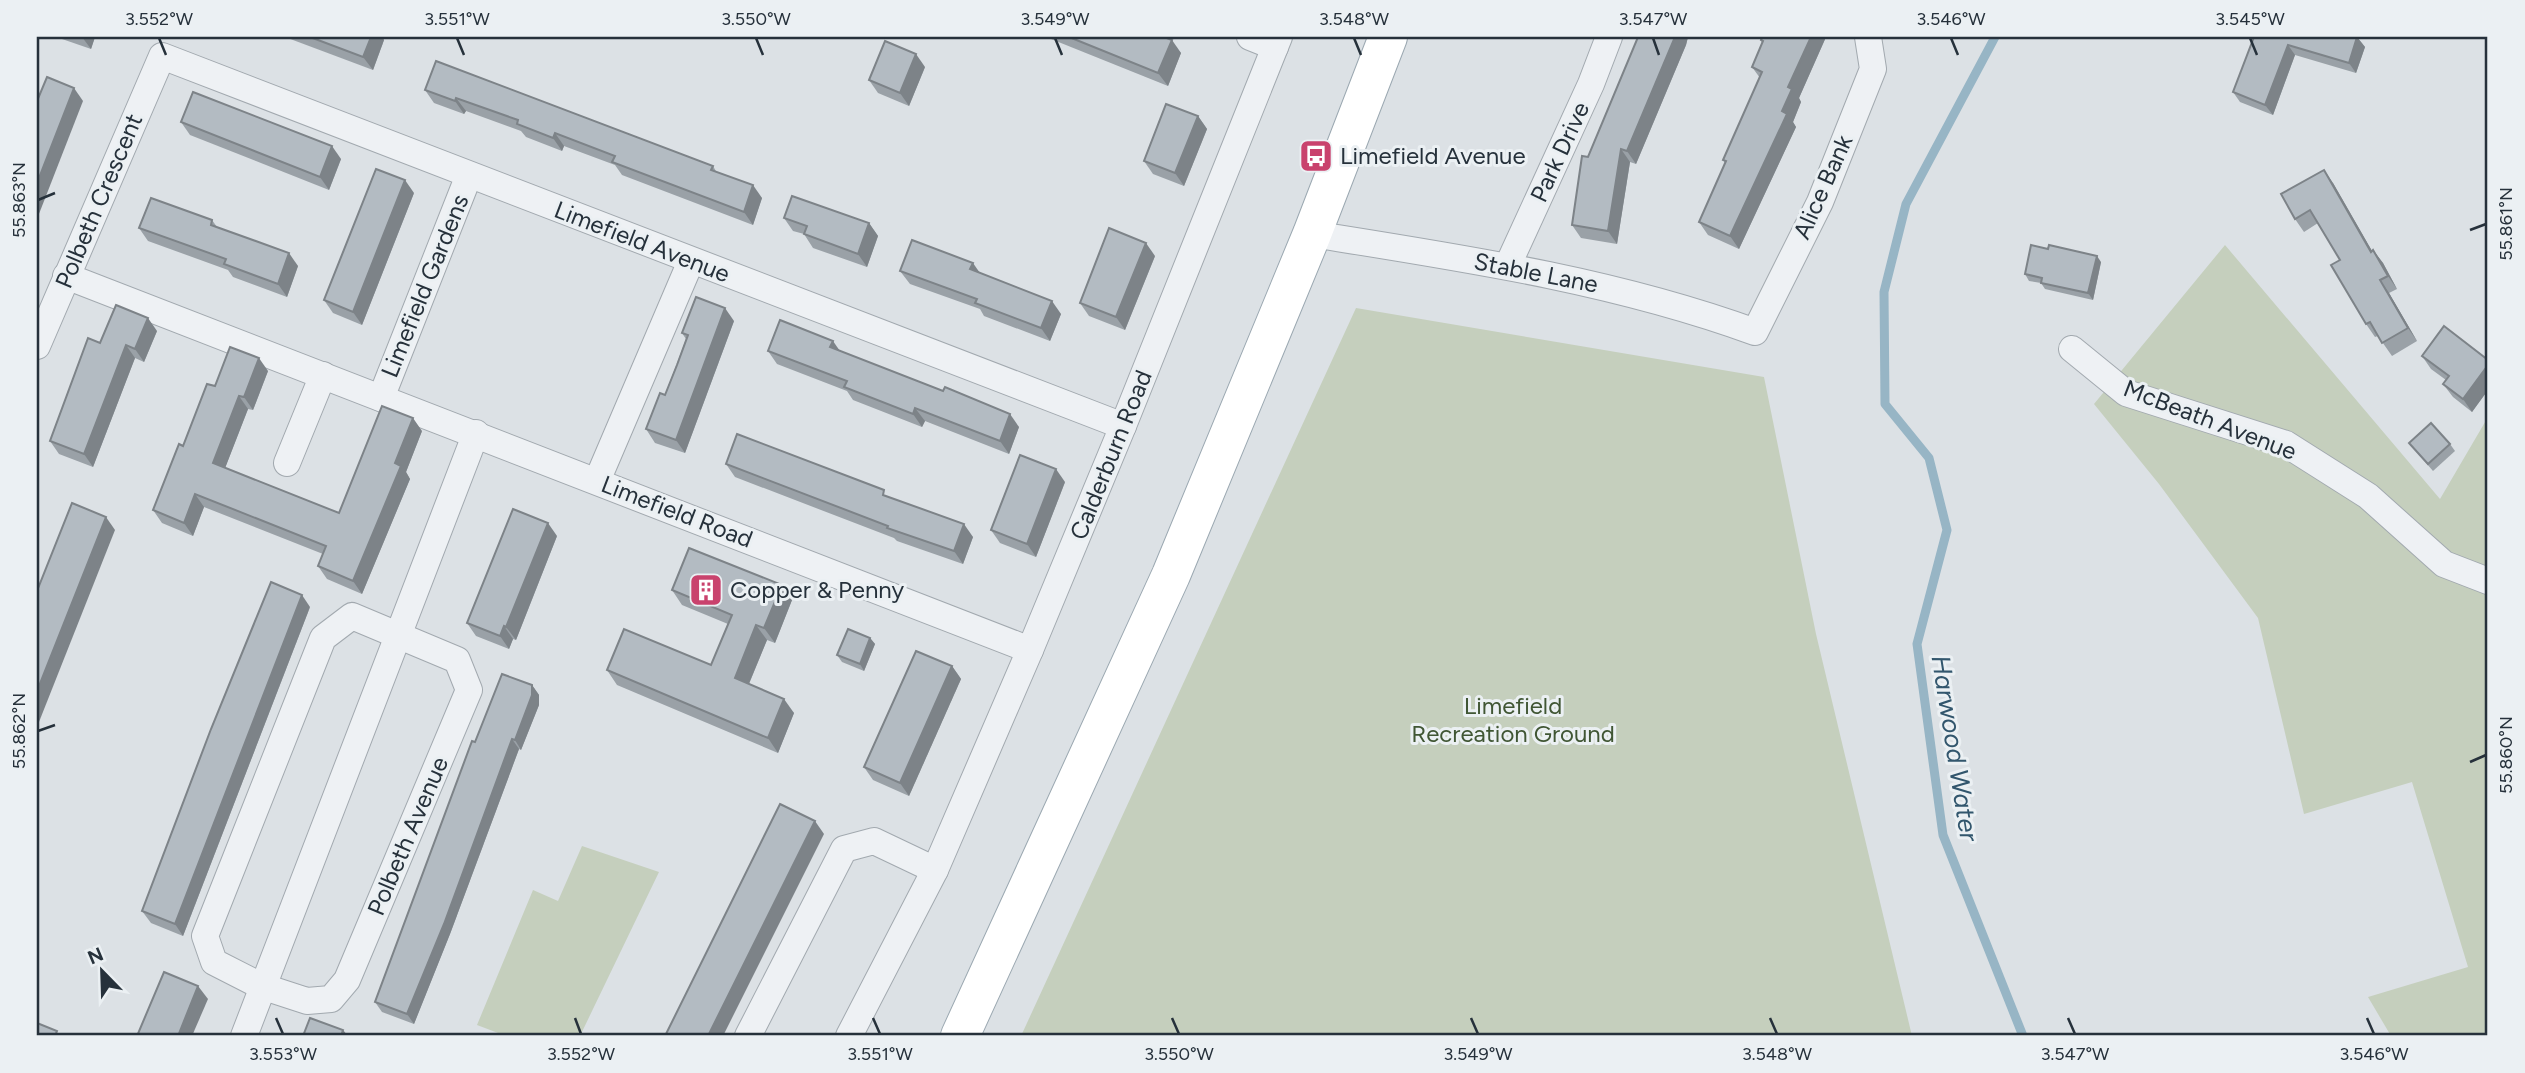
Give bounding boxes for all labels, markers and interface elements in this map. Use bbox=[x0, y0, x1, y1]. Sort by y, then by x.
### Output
text: 3.552°W bbox=[125, 8, 194, 30]
text: 3.551°W bbox=[424, 8, 491, 30]
text: 3.550°W bbox=[721, 8, 792, 30]
text: 3.549°W bbox=[1020, 8, 1090, 30]
text: 3.548°W bbox=[1319, 8, 1390, 30]
text: 3.547°W bbox=[1619, 8, 1688, 30]
text: 3.546°W bbox=[1916, 8, 1986, 30]
text: 3.545°W bbox=[2215, 8, 2285, 30]
street label: Park Drive bbox=[1524, 97, 1595, 206]
street label: Polbeth Crescent bbox=[49, 109, 148, 292]
street label: Alice Bank bbox=[1787, 130, 1859, 243]
bus stop icon: Limefield Avenue bbox=[1297, 137, 1335, 175]
place label: Limefield Avenue bbox=[1340, 141, 1526, 170]
text: 55.863°N bbox=[8, 162, 30, 238]
text: 55.861°N bbox=[2495, 187, 2517, 261]
street label: Limefield Gardens bbox=[375, 190, 474, 382]
street label: Limefield Avenue bbox=[550, 195, 734, 288]
street label: Stable Lane bbox=[1472, 246, 1601, 299]
street label: Calderburn Road bbox=[1063, 366, 1158, 544]
street label: McBeath Avenue bbox=[2120, 373, 2301, 466]
street label: Limefield Road bbox=[597, 469, 757, 554]
building icon: Copper & Penny bbox=[687, 571, 725, 609]
place label: Copper & Penny bbox=[730, 575, 904, 604]
water label: Harwood Water bbox=[1925, 653, 1986, 844]
park label: Limefield Recreation Ground bbox=[1411, 691, 1615, 748]
text: 55.862°N bbox=[8, 693, 30, 769]
text: 55.860°N bbox=[2495, 716, 2517, 794]
street label: Polbeth Avenue bbox=[361, 752, 454, 920]
north arrow bbox=[66, 936, 136, 1006]
text: N bbox=[84, 942, 107, 969]
text: 3.553°W bbox=[249, 1043, 318, 1065]
text: 3.552°W bbox=[547, 1043, 616, 1065]
text: 3.551°W bbox=[847, 1043, 914, 1065]
text: 3.550°W bbox=[1144, 1043, 1215, 1065]
text: 3.549°W bbox=[1443, 1043, 1513, 1065]
text: 3.548°W bbox=[1742, 1043, 1813, 1065]
text: 3.547°W bbox=[2041, 1043, 2110, 1065]
text: 3.546°W bbox=[2339, 1043, 2409, 1065]

